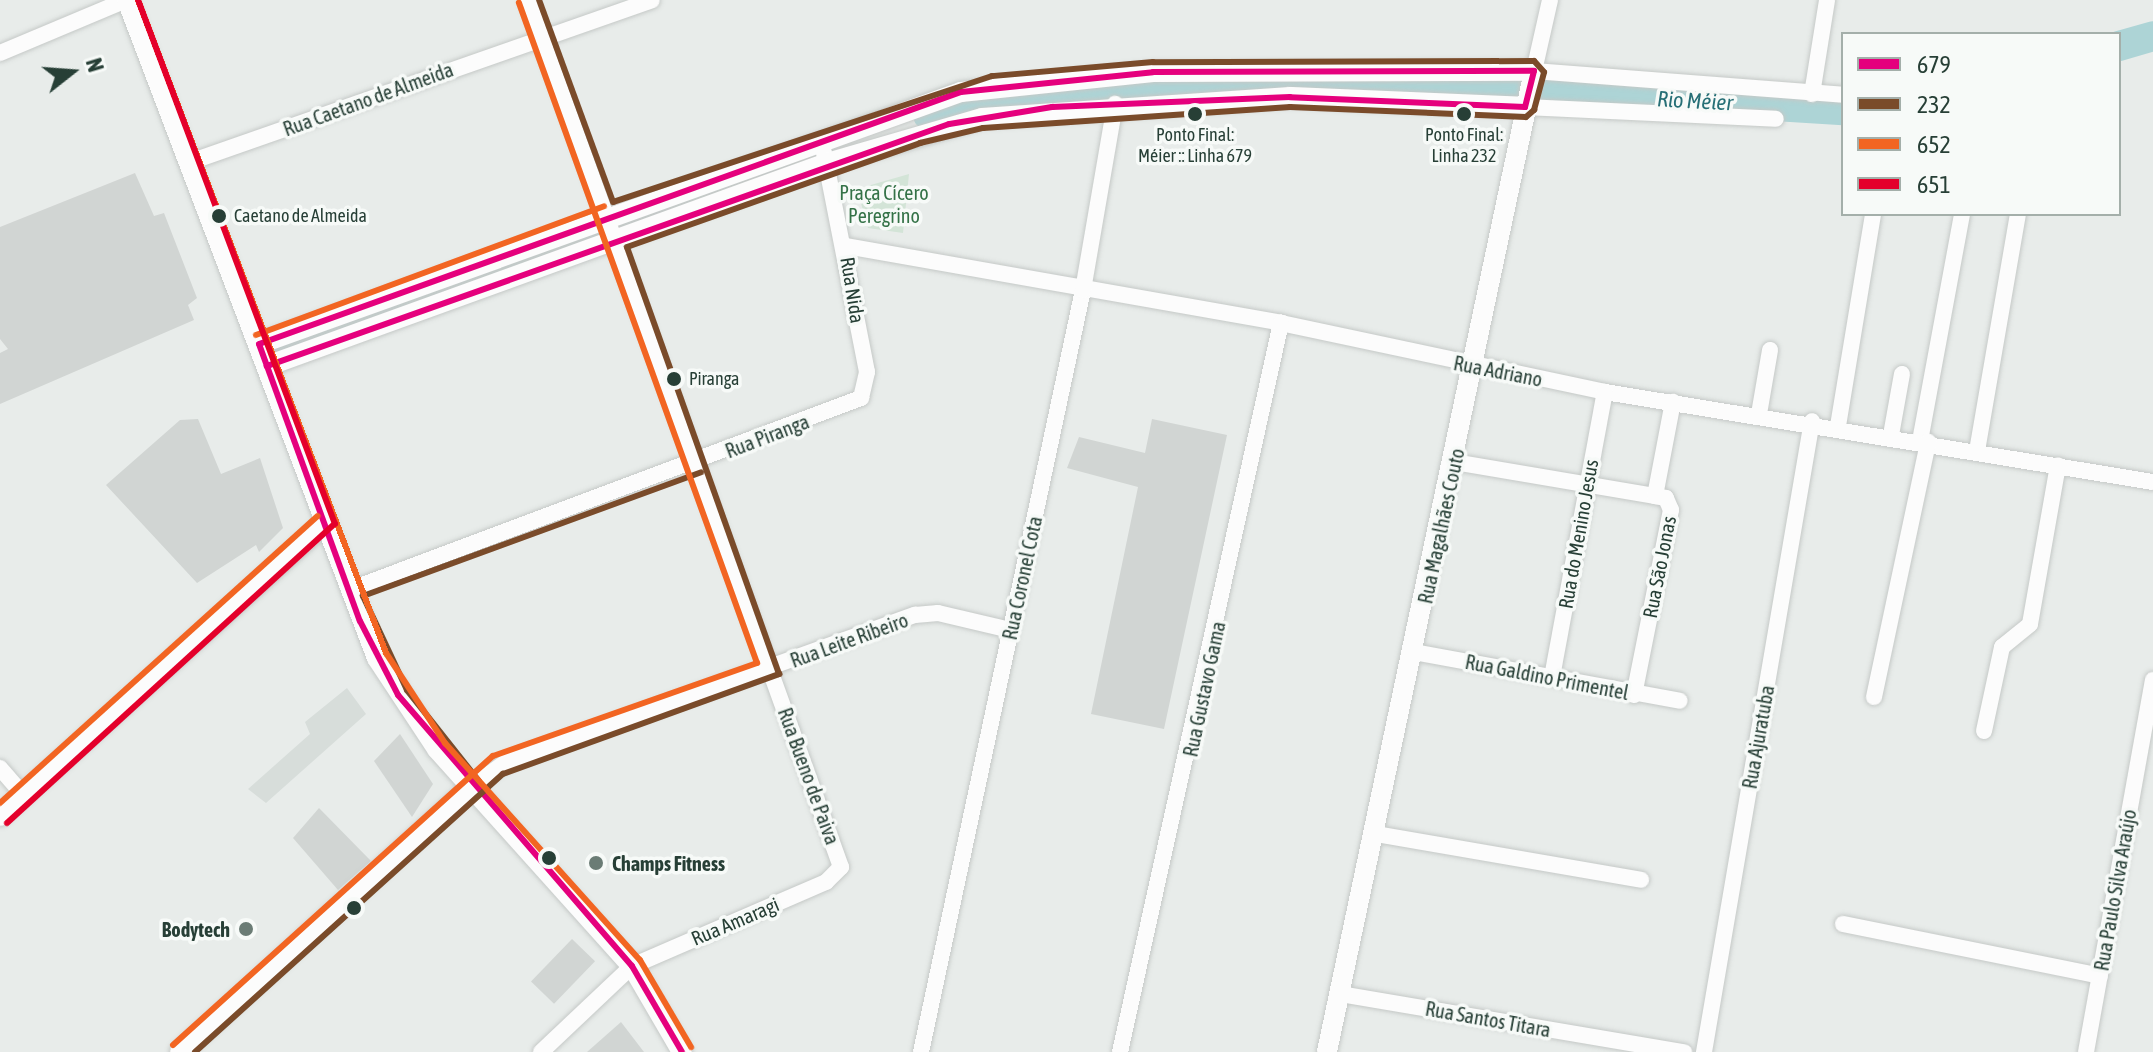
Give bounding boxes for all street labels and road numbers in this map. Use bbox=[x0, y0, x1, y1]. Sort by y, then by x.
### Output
street label: Rua Caetano de Almeida bbox=[280, 57, 456, 141]
street label: Rua Nida bbox=[836, 255, 870, 325]
street label: Rua Adriano bbox=[1452, 351, 1544, 391]
street label: Rua Piranga bbox=[722, 409, 812, 463]
street label: Rua Magalhães Couto bbox=[1413, 446, 1469, 606]
street label: Rua do Menino Jesus bbox=[1553, 457, 1603, 611]
street label: Rua Coronel Cota bbox=[997, 514, 1047, 642]
street label: Rua São Jonas bbox=[1637, 514, 1681, 620]
street label: Rua Leite Ribeiro bbox=[787, 608, 911, 672]
street label: Rua Gustavo Gama bbox=[1178, 619, 1230, 759]
street label: Rua Galdino Primentel bbox=[1463, 649, 1631, 705]
street label: Rua Ajuratuba bbox=[1737, 683, 1779, 791]
street label: Rua Bueno de Paiva bbox=[773, 704, 845, 848]
street label: Rua Paulo Silva Araújo bbox=[2089, 807, 2141, 973]
street label: Rua Amaragi bbox=[687, 892, 783, 950]
street label: Rua Santos Titara bbox=[1424, 996, 1552, 1042]

